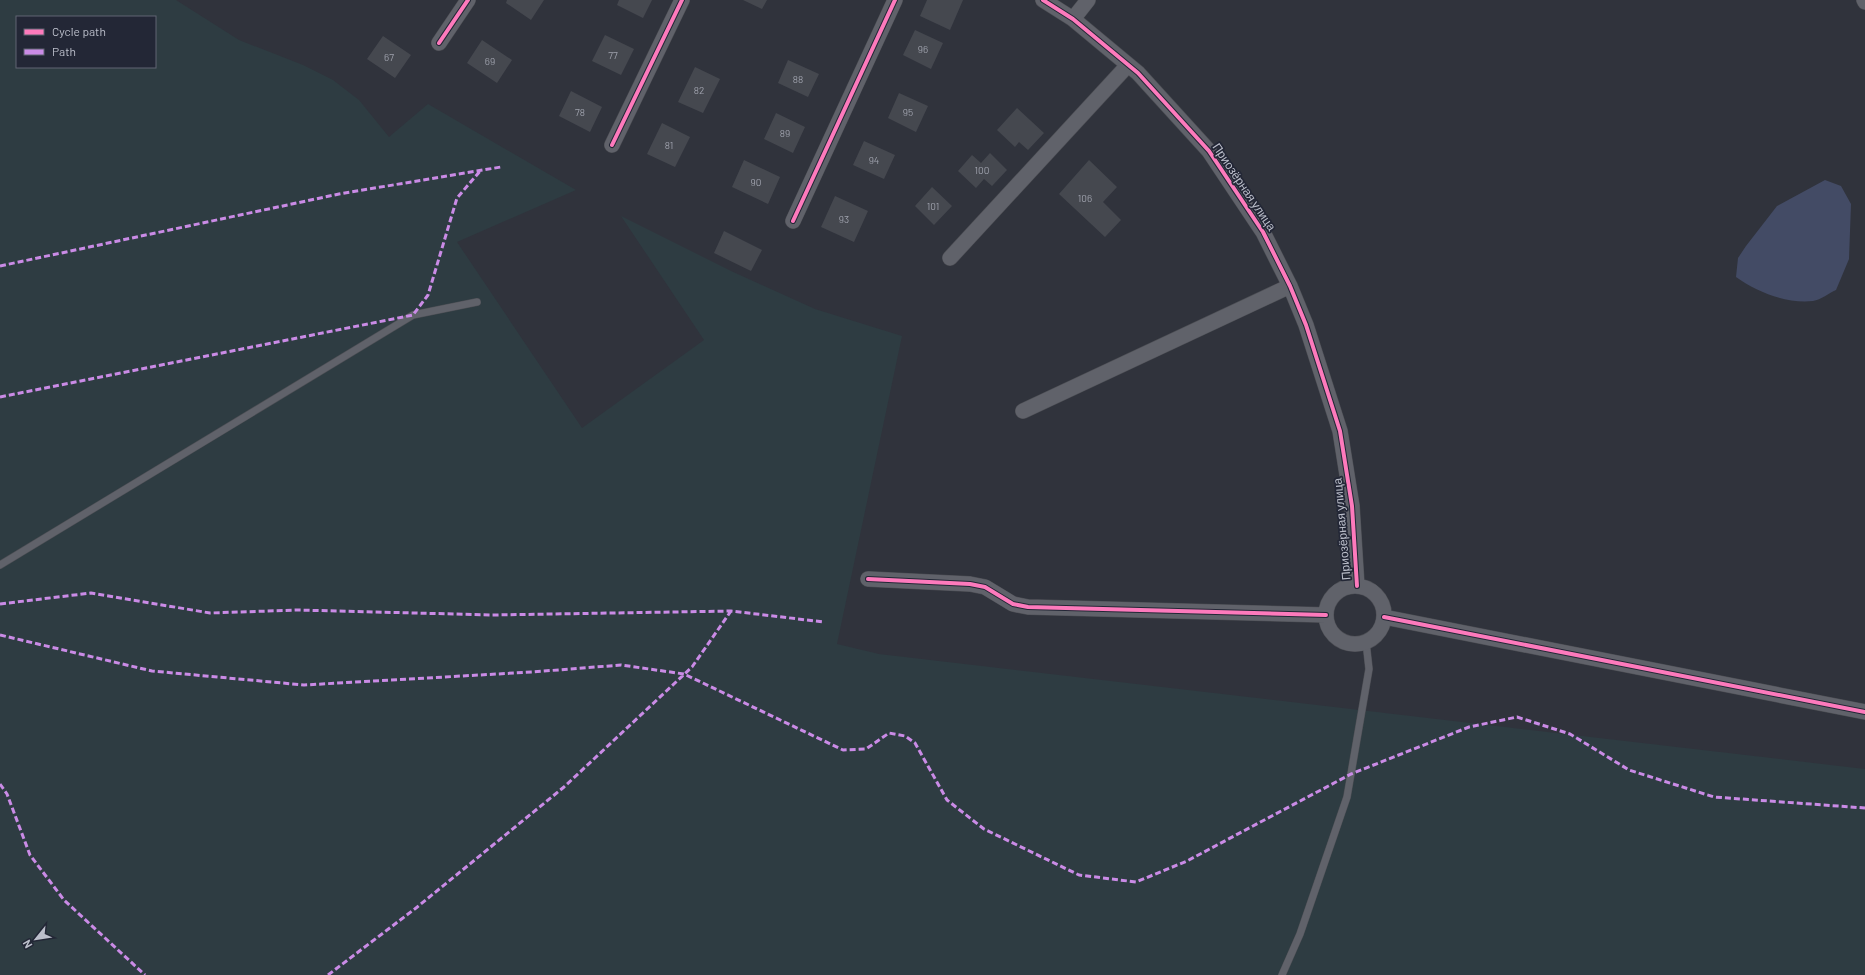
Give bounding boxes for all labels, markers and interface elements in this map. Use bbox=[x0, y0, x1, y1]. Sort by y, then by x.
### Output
legend bbox=[16, 16, 156, 68]
text: Cycle path bbox=[52, 24, 106, 38]
house number: 96 bbox=[918, 43, 928, 55]
text: Path bbox=[52, 44, 76, 58]
house number: 77 bbox=[608, 49, 618, 61]
house number: 67 bbox=[384, 51, 394, 63]
house number: 69 bbox=[485, 55, 495, 67]
house number: 88 bbox=[793, 73, 803, 85]
house number: 82 bbox=[694, 84, 704, 96]
house number: 78 bbox=[575, 106, 585, 118]
house number: 95 bbox=[903, 106, 913, 118]
house number: 89 bbox=[780, 127, 790, 139]
house number: 81 bbox=[665, 139, 673, 151]
street label: Приозёрная улица bbox=[1210, 140, 1279, 234]
house number: 94 bbox=[869, 154, 879, 166]
house number: 100 bbox=[975, 164, 989, 176]
house number: 90 bbox=[751, 176, 761, 188]
house number: 106 bbox=[1078, 192, 1092, 204]
house number: 101 bbox=[927, 200, 939, 212]
house number: 93 bbox=[839, 213, 849, 225]
street label: Приозёрная улица bbox=[1330, 477, 1353, 581]
north arrow bbox=[16, 919, 56, 959]
text: N bbox=[19, 938, 34, 951]

